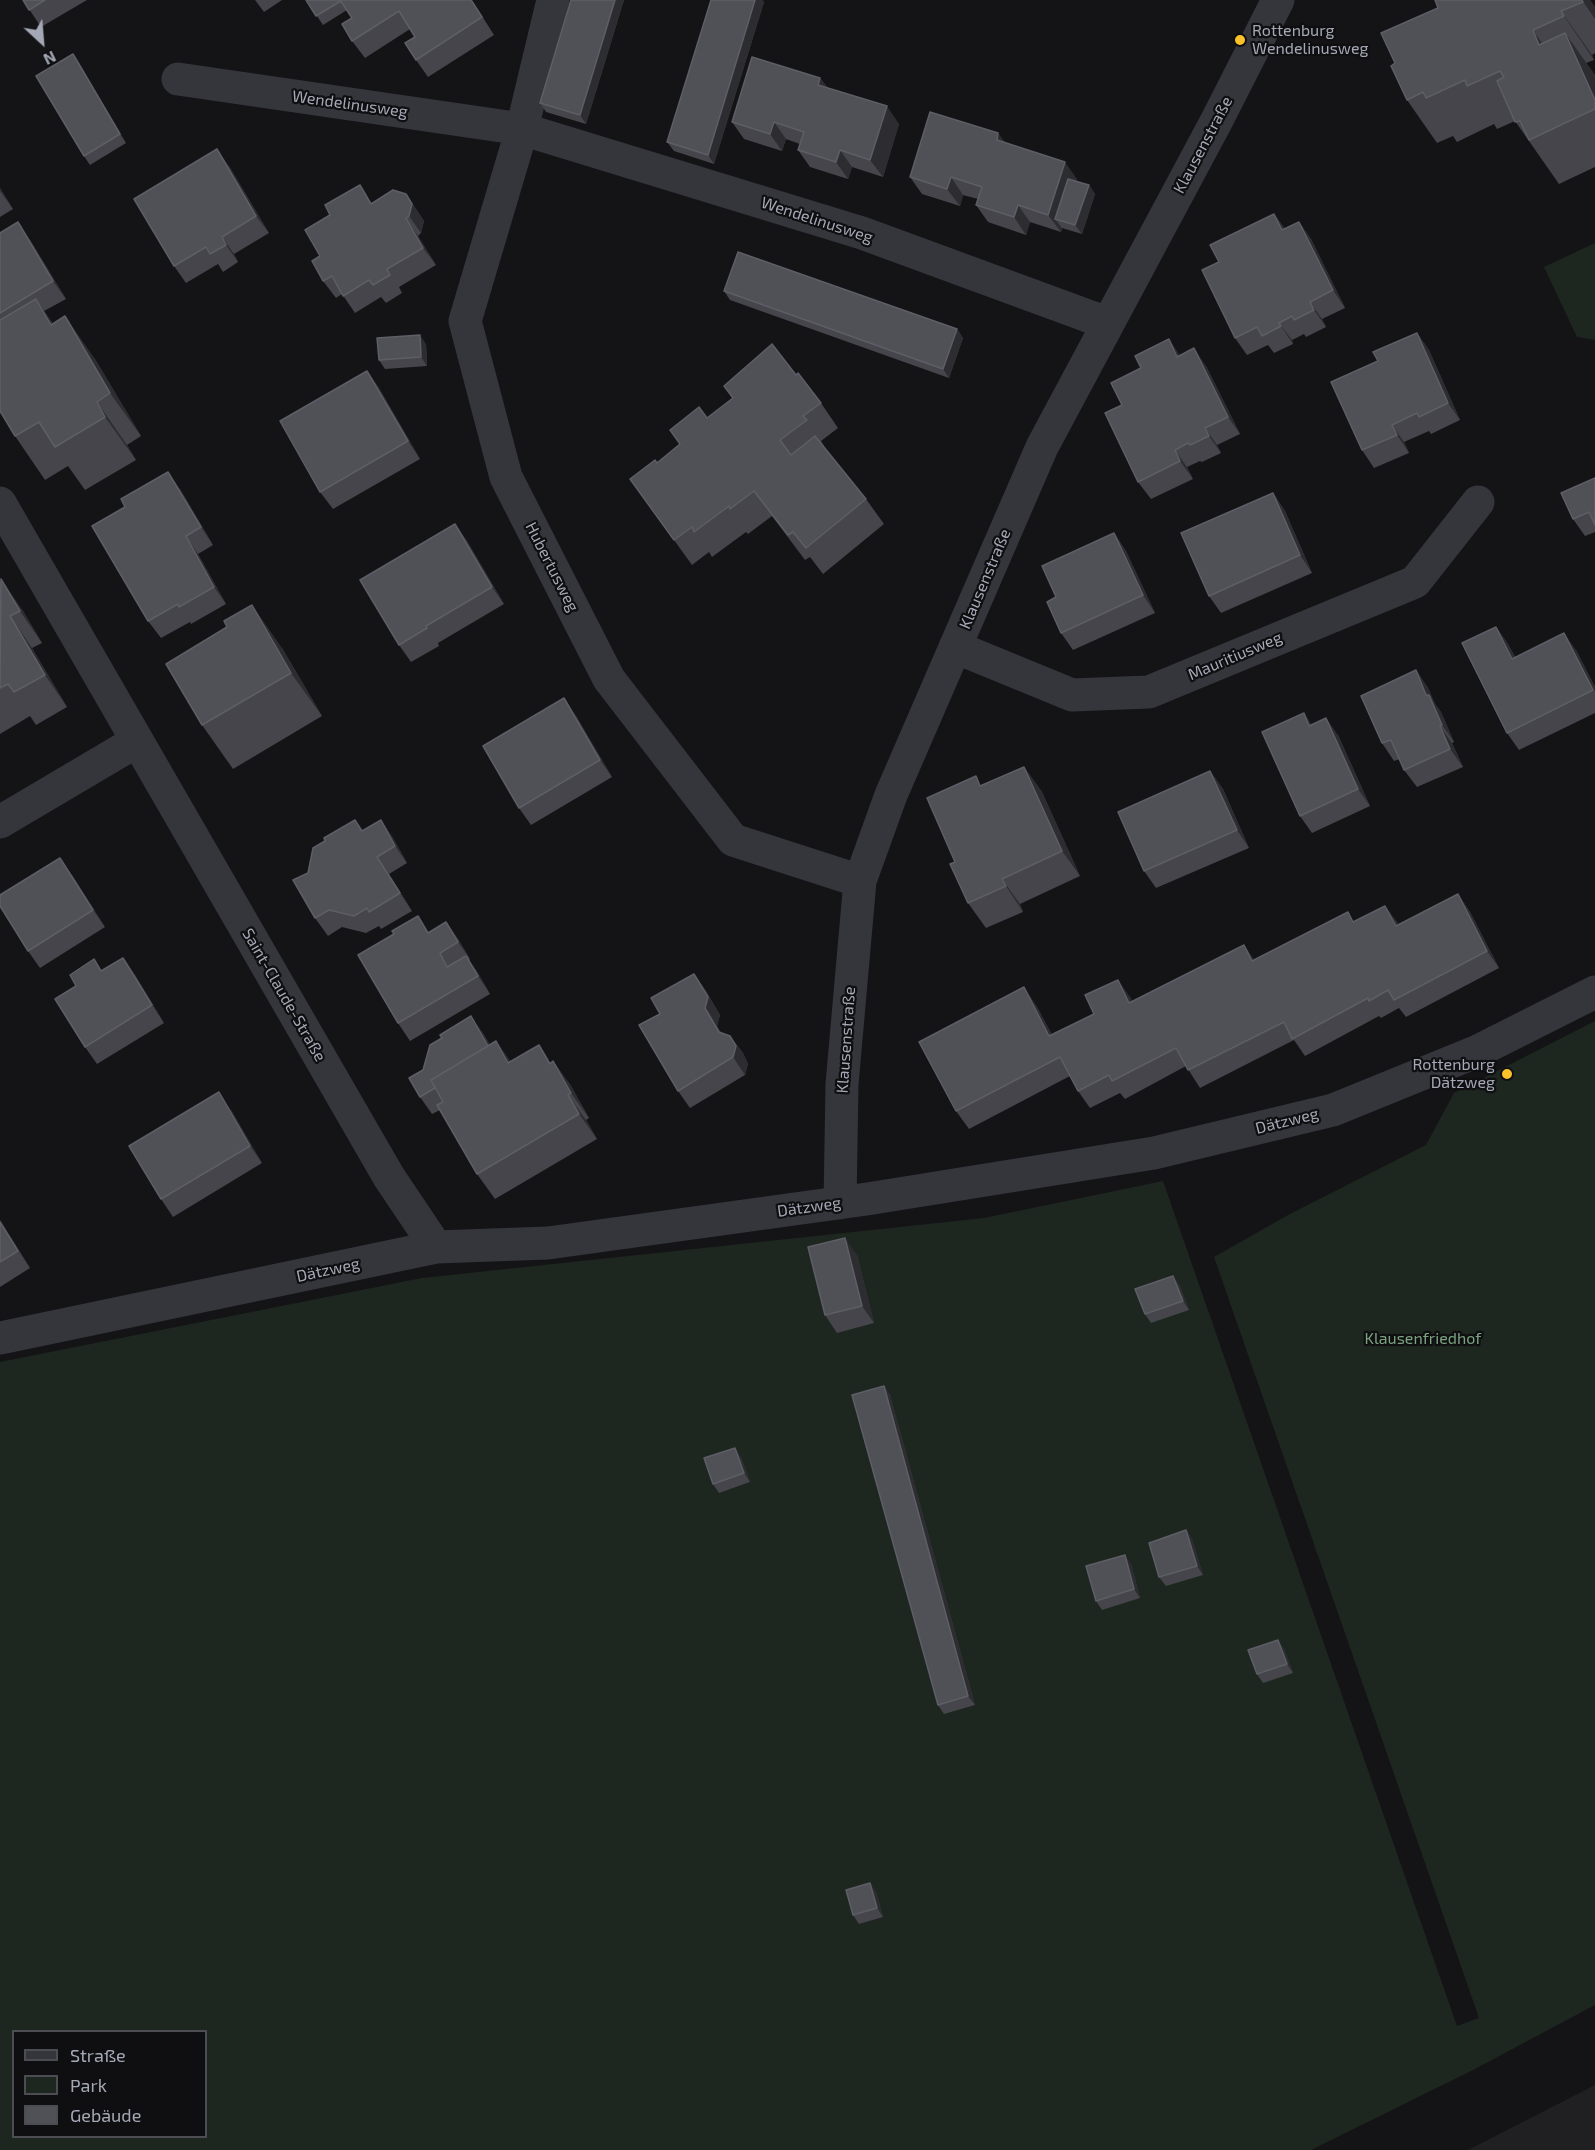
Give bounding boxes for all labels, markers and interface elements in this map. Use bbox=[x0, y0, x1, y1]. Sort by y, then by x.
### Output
north arrow bbox=[12, 12, 72, 72]
place label: Rottenburg Wendelinusweg bbox=[1252, 21, 1368, 59]
marker: Rottenburg Wendelinusweg bbox=[1233, 33, 1247, 47]
text: N bbox=[41, 48, 59, 70]
street label: Wendelinusweg bbox=[291, 86, 409, 122]
street label: Klausenstraße bbox=[1169, 93, 1237, 197]
street label: Wendelinusweg bbox=[759, 193, 875, 247]
street label: Hubertusweg bbox=[521, 519, 583, 615]
street label: Klausenstraße bbox=[955, 526, 1015, 632]
street label: Mauritiusweg bbox=[1185, 628, 1285, 684]
street label: Saint-Claude-Straße bbox=[238, 925, 330, 1065]
street label: Klausenstraße bbox=[833, 986, 859, 1094]
place label: Rottenburg Dätzweg bbox=[1413, 1055, 1495, 1093]
marker: Rottenburg Dätzweg bbox=[1500, 1067, 1514, 1081]
street label: Dätzweg bbox=[1253, 1104, 1321, 1138]
street label: Dätzweg bbox=[776, 1193, 842, 1221]
street label: Dätzweg bbox=[295, 1254, 361, 1286]
park label: Klausenfriedhof bbox=[1365, 1329, 1481, 1349]
legend bbox=[12, 2030, 207, 2138]
text: Straße bbox=[70, 2044, 126, 2066]
text: Park bbox=[70, 2074, 107, 2096]
text: Gebäude bbox=[70, 2104, 141, 2126]

